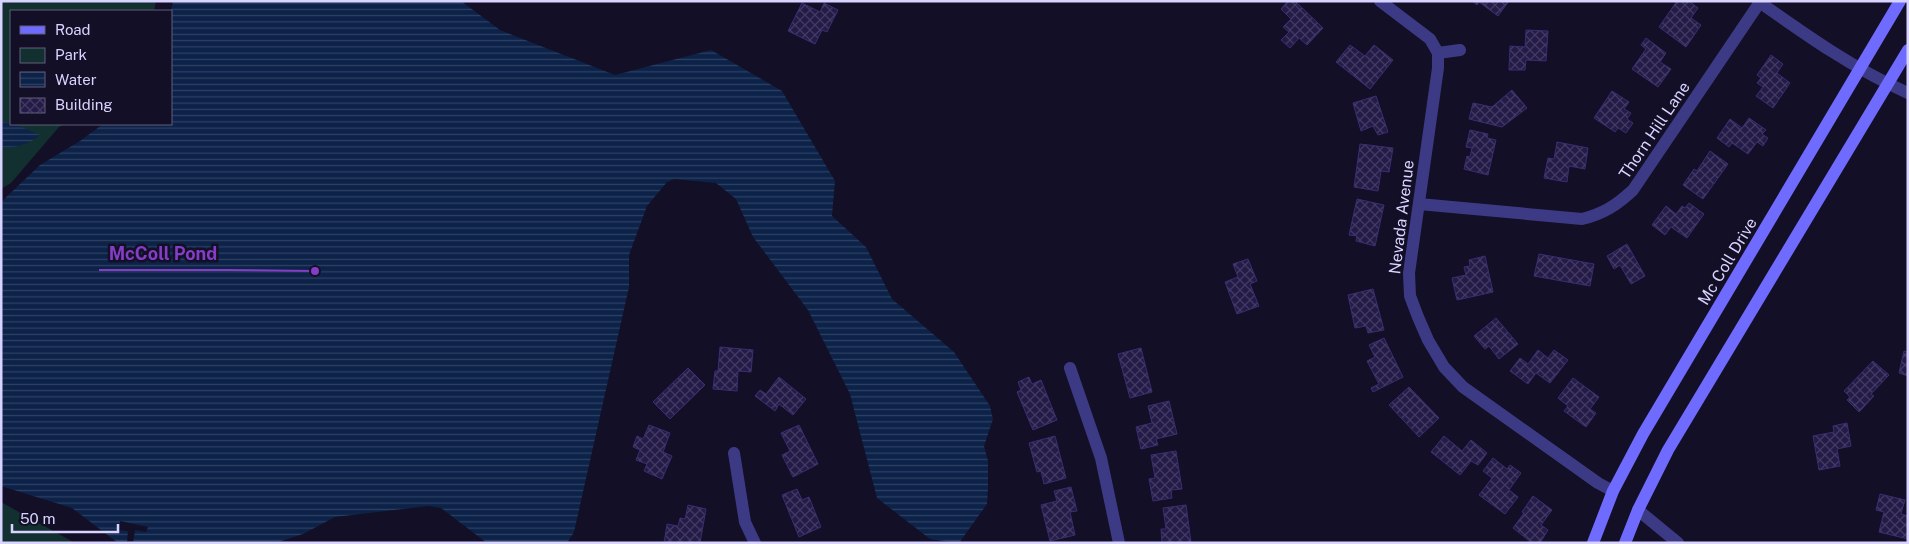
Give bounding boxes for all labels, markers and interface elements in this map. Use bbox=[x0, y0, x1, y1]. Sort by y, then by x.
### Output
legend bbox=[10, 10, 172, 125]
text: Road bbox=[55, 21, 91, 38]
text: Park bbox=[55, 46, 87, 63]
text: Water bbox=[55, 71, 97, 88]
street label: Thorn Hill Lane bbox=[1615, 78, 1694, 182]
text: Building bbox=[55, 96, 113, 113]
street label: Nevada Avenue bbox=[1385, 159, 1418, 275]
street label: Mc Coll Drive bbox=[1694, 214, 1761, 308]
callout: McColl Pond bbox=[99, 237, 227, 270]
text: McColl Pond bbox=[109, 243, 217, 264]
scale bar bbox=[12, 502, 119, 534]
text: 50 m bbox=[20, 510, 55, 527]

